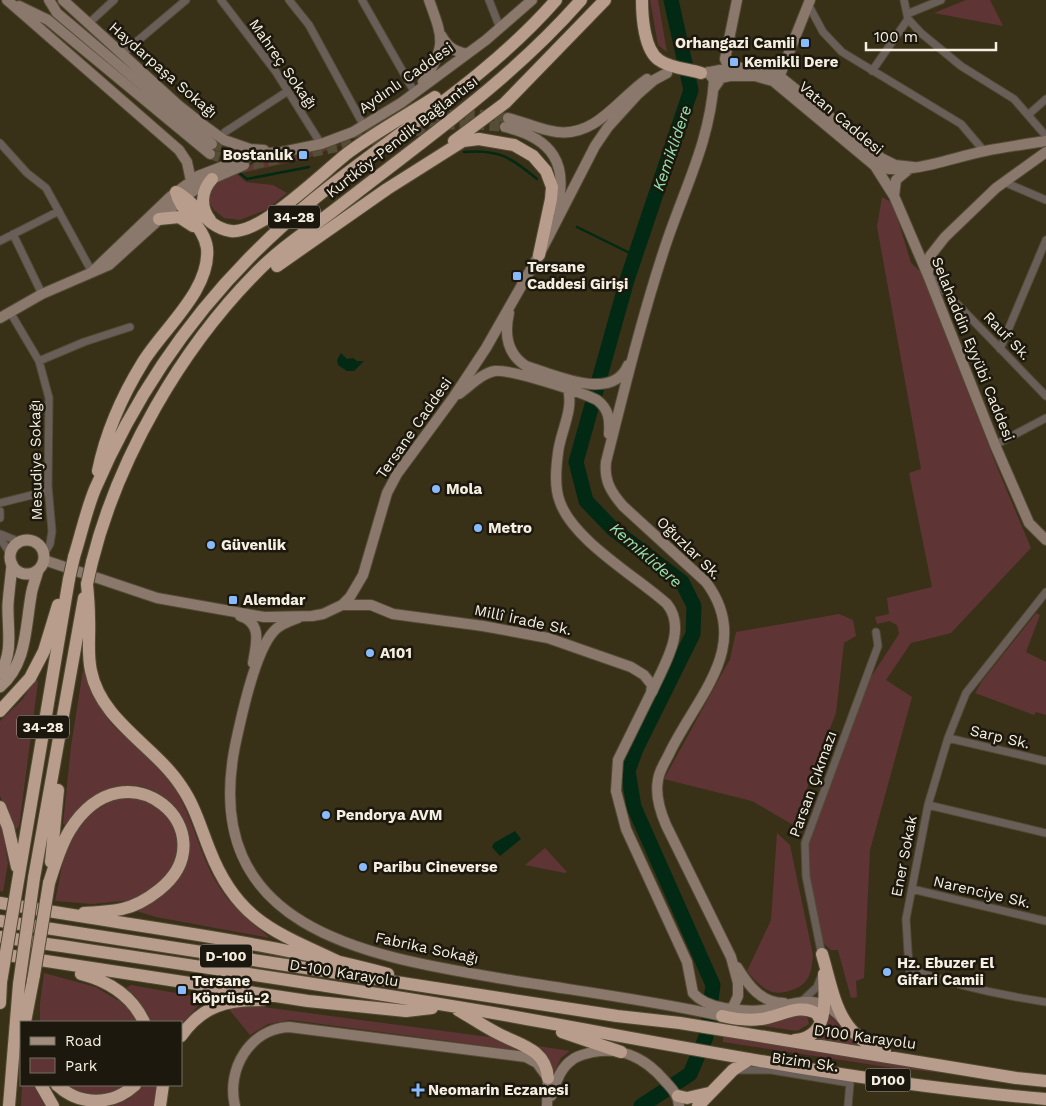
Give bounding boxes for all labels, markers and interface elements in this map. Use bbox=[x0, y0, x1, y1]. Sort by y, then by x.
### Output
street label: Mahreç Sokağı bbox=[245, 15, 321, 113]
street label: Haydarpaşa Sokağı bbox=[105, 18, 221, 122]
scale bar bbox=[866, 20, 996, 52]
text: 100 m bbox=[874, 28, 918, 46]
place label: Orhangazi Camii bbox=[675, 34, 795, 52]
marker: Orhangazi Camii bbox=[799, 37, 811, 49]
street label: Aydınlı Caddesi bbox=[355, 39, 457, 117]
place label: Kemikli Dere bbox=[744, 53, 839, 71]
marker: Kemikli Dere bbox=[728, 56, 740, 68]
street label: Kurtköy-Pendik Bağlantısı bbox=[323, 72, 481, 202]
street label: Vatan Caddesi bbox=[795, 78, 887, 158]
water label: Kemiklidere bbox=[648, 103, 696, 193]
place label: Bostanlık bbox=[222, 146, 294, 164]
marker: Bostanlık bbox=[297, 149, 309, 161]
road number: 34-28 bbox=[268, 206, 320, 228]
street label: Selahaddin Eyyübi Caddesi bbox=[928, 254, 1018, 444]
place label: Tersane Caddesi Girişi bbox=[527, 258, 628, 293]
marker: Tersane Caddesi Girişi bbox=[511, 270, 523, 282]
street label: Rauf Sk. bbox=[980, 308, 1034, 364]
street label: Tersane Caddesi bbox=[372, 374, 456, 482]
street label: Mesudiye Sokağı bbox=[26, 399, 46, 521]
place label: Mola bbox=[446, 480, 483, 498]
marker: Mola bbox=[430, 483, 442, 495]
street label: Oğuzlar Sk. bbox=[653, 513, 725, 583]
water label: Kemiklidere bbox=[606, 518, 686, 592]
place label: Metro bbox=[488, 519, 532, 537]
marker: Metro bbox=[472, 522, 484, 534]
place label: Güvenlik bbox=[221, 536, 287, 554]
marker: Güvenlik bbox=[205, 539, 217, 551]
place label: Alemdar bbox=[243, 591, 306, 609]
marker: Alemdar bbox=[227, 594, 239, 606]
street label: Millî İrade Sk. bbox=[473, 601, 573, 639]
place label: A101 bbox=[380, 644, 412, 662]
marker: A101 bbox=[364, 647, 376, 659]
road number: 34-28 bbox=[17, 716, 69, 739]
street label: Sarp Sk. bbox=[968, 721, 1032, 753]
street label: Parsan Çıkmazı bbox=[785, 728, 841, 840]
place label: Pendorya AVM bbox=[336, 806, 442, 824]
marker: Pendorya AVM bbox=[320, 809, 332, 821]
street label: Ener Sokak bbox=[887, 813, 921, 898]
place label: Paribu Cineverse bbox=[373, 858, 498, 876]
marker: Paribu Cineverse bbox=[357, 861, 369, 873]
street label: Narenciye Sk. bbox=[932, 872, 1032, 912]
street label: Fabrika Sokağı bbox=[374, 928, 480, 968]
road number: D-100 bbox=[200, 944, 252, 968]
place label: Hz. Ebuzer El Gifari Camii bbox=[897, 954, 994, 989]
street label: D-100 Karayolu bbox=[288, 955, 400, 991]
marker: Hz. Ebuzer El Gifari Camii bbox=[881, 966, 893, 978]
place label: Tersane Köprüsü-2 bbox=[192, 972, 269, 1007]
marker: Tersane Köprüsü-2 bbox=[176, 984, 188, 996]
legend bbox=[20, 1021, 182, 1086]
street label: D100 Karayolu bbox=[813, 1021, 917, 1053]
text: Road bbox=[65, 1032, 102, 1050]
street label: Bizim Sk. bbox=[770, 1048, 840, 1076]
text: Park bbox=[65, 1057, 98, 1075]
road number: D100 bbox=[866, 1068, 910, 1092]
place label: Neomarin Eczanesi bbox=[428, 1081, 569, 1099]
marker: Neomarin Eczanesi bbox=[412, 1084, 424, 1096]

